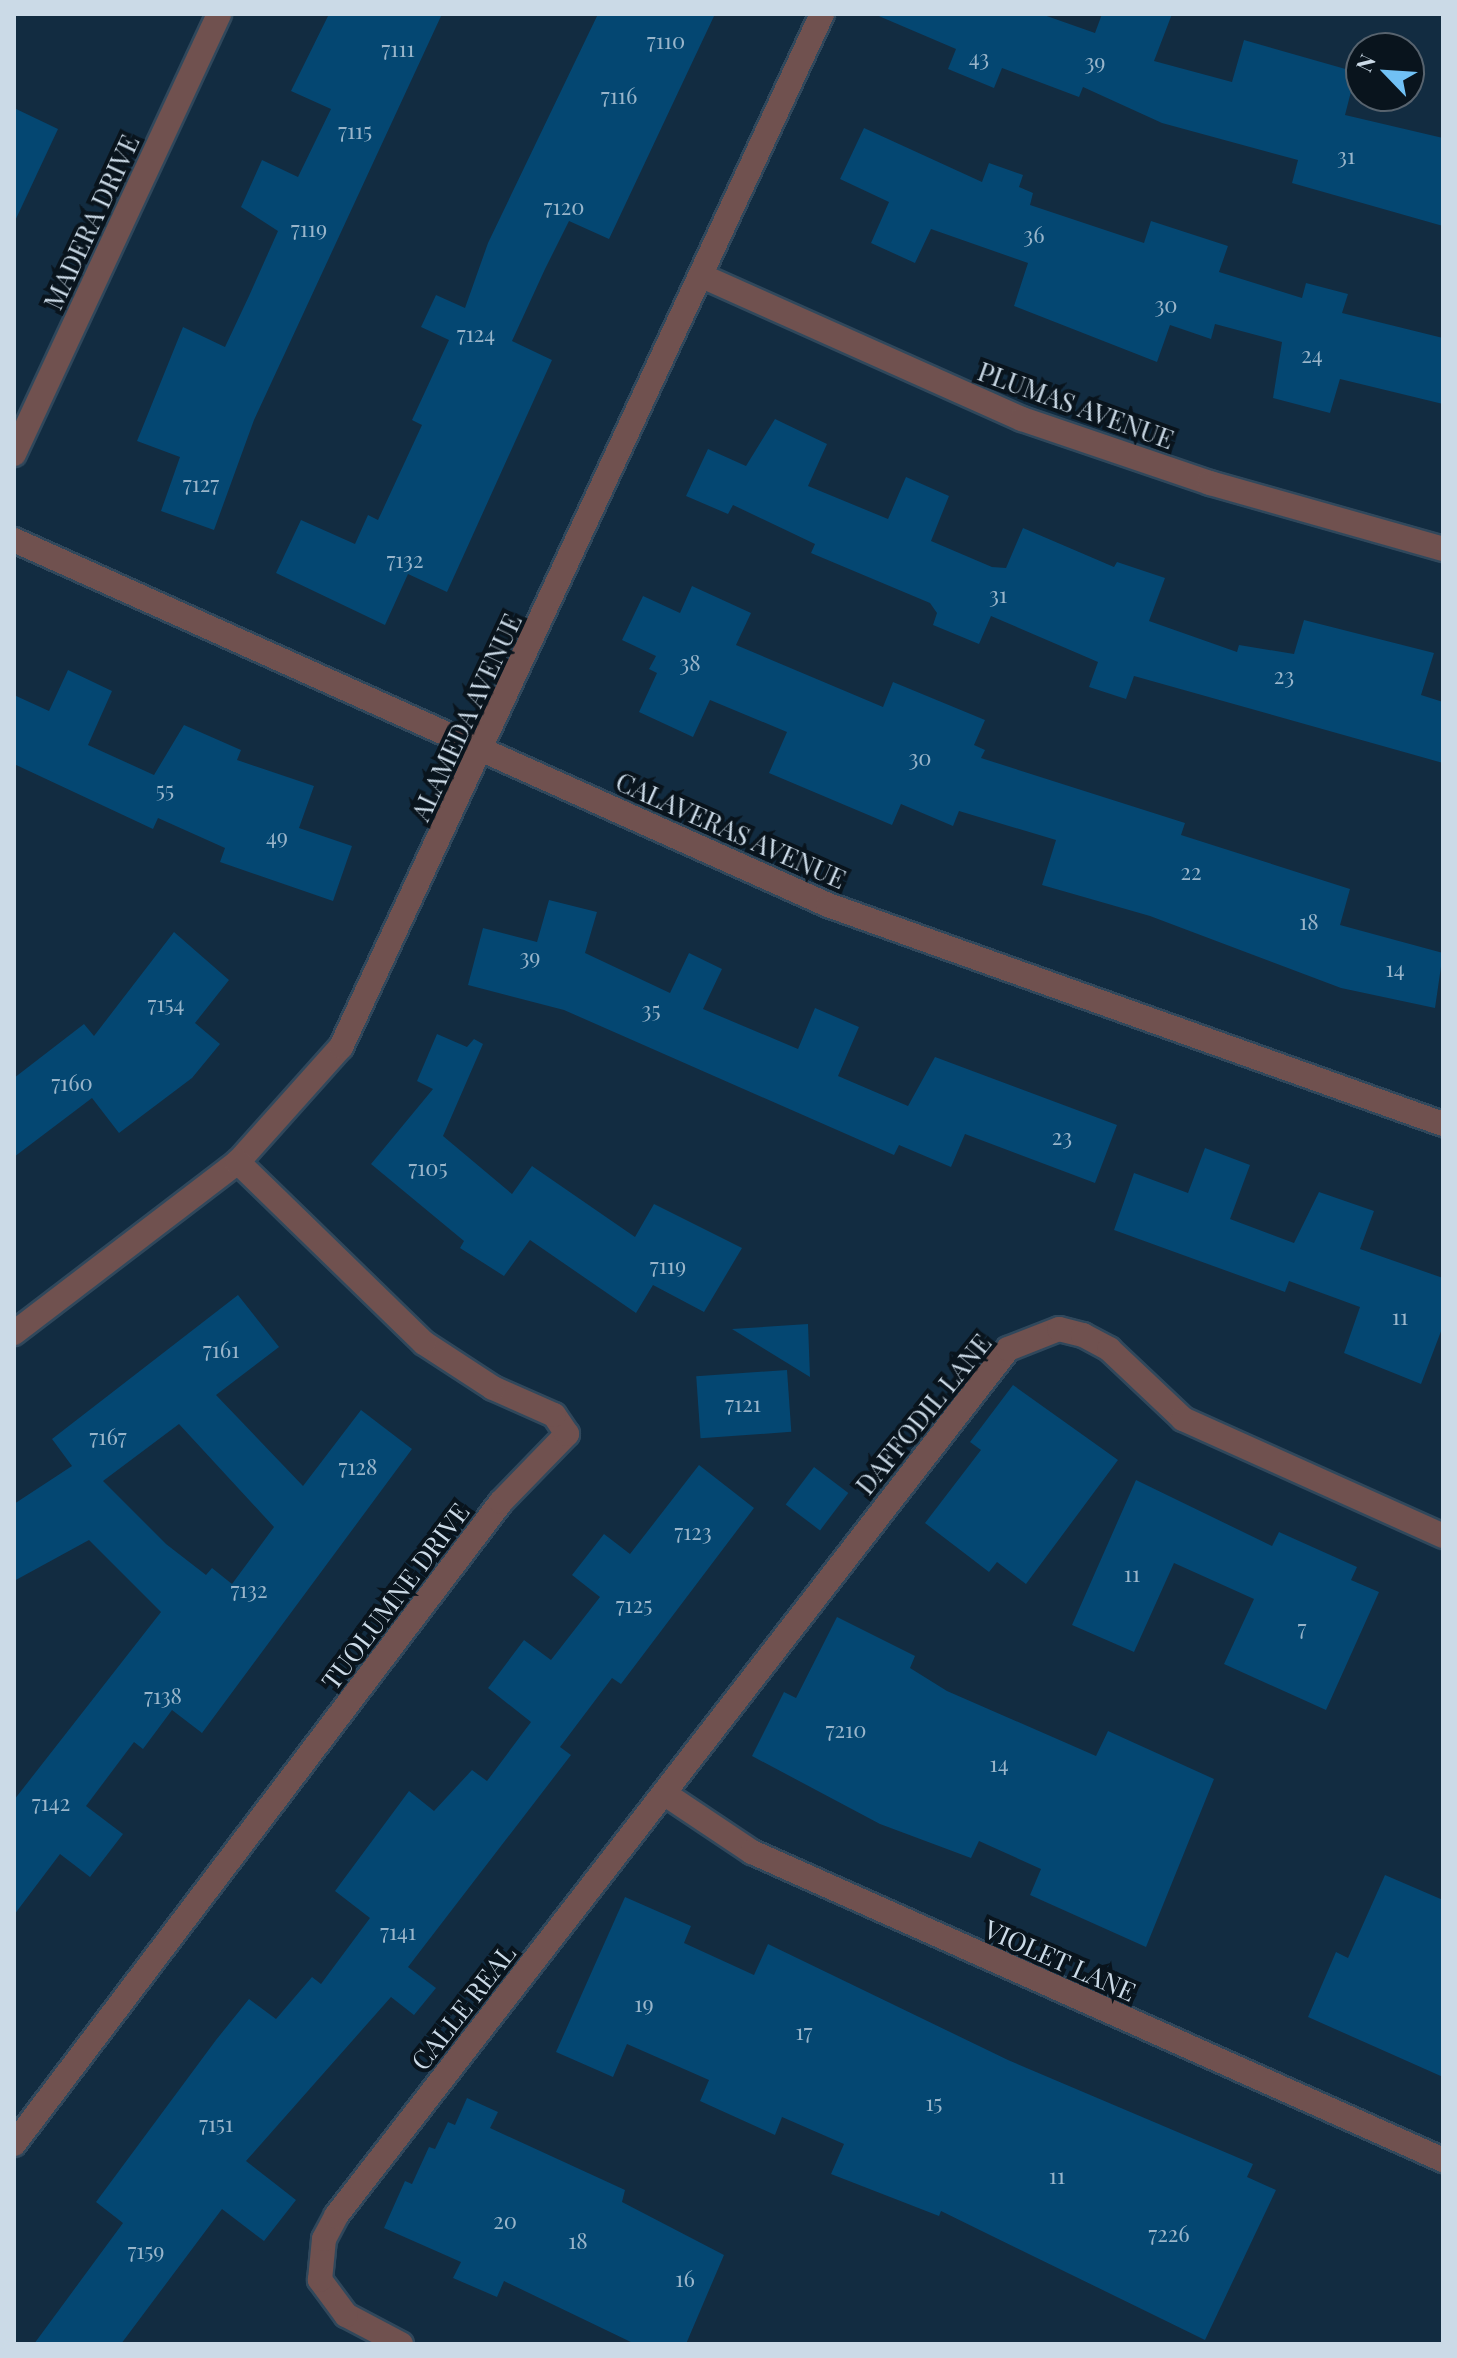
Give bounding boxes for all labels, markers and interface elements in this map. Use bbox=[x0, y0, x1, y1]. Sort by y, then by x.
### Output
house number: 7110 bbox=[647, 28, 685, 54]
north arrow bbox=[1345, 32, 1425, 112]
house number: 7111 bbox=[381, 36, 415, 62]
house number: 43 bbox=[969, 45, 989, 71]
house number: 39 bbox=[1084, 49, 1106, 75]
text: N bbox=[1348, 49, 1382, 76]
house number: 7116 bbox=[601, 83, 637, 109]
house number: 7115 bbox=[338, 118, 372, 144]
street label: MADERA DRIVE bbox=[37, 130, 145, 314]
house number: 31 bbox=[1337, 143, 1355, 169]
house number: 7120 bbox=[544, 194, 584, 220]
house number: 7119 bbox=[291, 216, 327, 242]
house number: 36 bbox=[1023, 222, 1045, 248]
house number: 30 bbox=[1154, 292, 1178, 318]
house number: 7124 bbox=[457, 321, 495, 347]
house number: 24 bbox=[1301, 342, 1323, 368]
street label: PLUMAS AVENUE bbox=[973, 355, 1179, 455]
house number: 7127 bbox=[183, 471, 219, 497]
house number: 7132 bbox=[386, 547, 424, 573]
house number: 31 bbox=[989, 582, 1007, 608]
street label: ALAMEDA AVENUE bbox=[404, 608, 528, 826]
house number: 38 bbox=[679, 650, 701, 676]
house number: 23 bbox=[1274, 663, 1294, 689]
house number: 30 bbox=[908, 745, 932, 771]
street label: CALAVERAS AVENUE bbox=[611, 765, 851, 895]
house number: 55 bbox=[156, 777, 174, 803]
house number: 49 bbox=[266, 824, 288, 850]
house number: 22 bbox=[1180, 859, 1202, 885]
house number: 18 bbox=[1299, 909, 1319, 935]
house number: 39 bbox=[519, 944, 541, 970]
house number: 14 bbox=[1385, 956, 1405, 982]
house number: 7154 bbox=[148, 991, 184, 1017]
house number: 35 bbox=[641, 997, 661, 1023]
house number: 7160 bbox=[51, 1070, 93, 1096]
house number: 23 bbox=[1052, 1124, 1072, 1150]
house number: 7105 bbox=[408, 1155, 448, 1181]
house number: 7119 bbox=[650, 1253, 686, 1279]
house number: 11 bbox=[1392, 1304, 1408, 1330]
street label: DAFFODIL LANE bbox=[849, 1328, 997, 1500]
house number: 7161 bbox=[203, 1337, 239, 1363]
house number: 7121 bbox=[725, 1391, 761, 1417]
house number: 7167 bbox=[89, 1424, 127, 1450]
house number: 7128 bbox=[338, 1454, 378, 1480]
street label: TUOLUMNE DRIVE bbox=[315, 1497, 475, 1695]
house number: 7123 bbox=[674, 1519, 712, 1545]
house number: 11 bbox=[1124, 1561, 1140, 1587]
house number: 7132 bbox=[230, 1577, 268, 1603]
house number: 7125 bbox=[616, 1592, 652, 1618]
house number: 7 bbox=[1298, 1615, 1306, 1641]
house number: 7138 bbox=[144, 1683, 182, 1709]
house number: 7210 bbox=[826, 1717, 866, 1743]
house number: 14 bbox=[989, 1751, 1009, 1777]
house number: 7142 bbox=[32, 1790, 70, 1816]
street label: VIOLET LANE bbox=[979, 1913, 1141, 2007]
house number: 7141 bbox=[380, 1919, 416, 1945]
street label: CALLE REAL bbox=[404, 1938, 522, 2076]
house number: 19 bbox=[634, 1991, 654, 2017]
house number: 17 bbox=[795, 2019, 813, 2045]
house number: 15 bbox=[925, 2090, 943, 2116]
house number: 7151 bbox=[199, 2111, 233, 2137]
house number: 11 bbox=[1049, 2163, 1065, 2189]
house number: 20 bbox=[493, 2208, 517, 2234]
house number: 7226 bbox=[1148, 2221, 1190, 2247]
house number: 18 bbox=[568, 2228, 588, 2254]
house number: 7159 bbox=[127, 2238, 165, 2264]
house number: 16 bbox=[675, 2266, 695, 2292]

